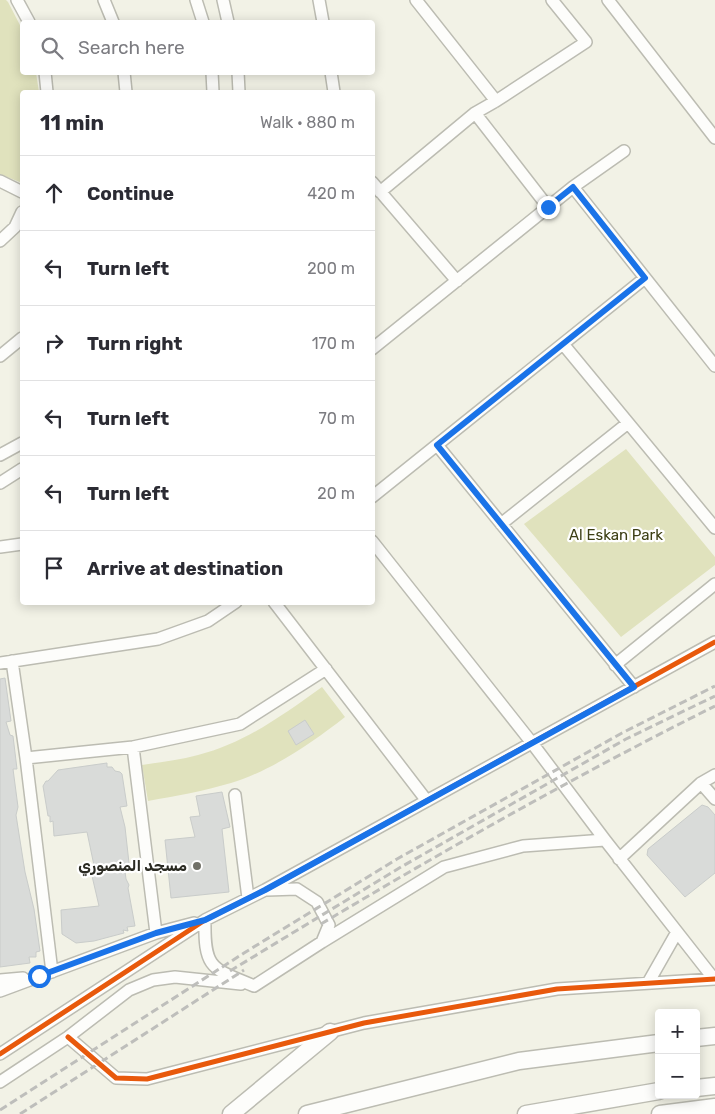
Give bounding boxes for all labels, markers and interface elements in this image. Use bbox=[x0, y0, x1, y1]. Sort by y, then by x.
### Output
search box bbox=[20, 20, 375, 75]
icon: search bbox=[38, 34, 66, 62]
text: Search here bbox=[78, 36, 185, 59]
text: 11 min bbox=[40, 110, 104, 135]
text: Walk · 880 m bbox=[260, 113, 355, 132]
icon: ahead bbox=[40, 179, 68, 207]
text: Continue bbox=[87, 182, 174, 205]
text: 420 m bbox=[307, 184, 355, 203]
route end bbox=[537, 196, 560, 219]
icon: left bbox=[40, 254, 68, 282]
text: Turn left bbox=[87, 257, 169, 280]
text: 200 m bbox=[307, 259, 355, 278]
icon: right bbox=[40, 329, 68, 357]
text: Turn right bbox=[87, 332, 182, 355]
text: 170 m bbox=[312, 334, 355, 353]
icon: left bbox=[40, 404, 68, 432]
text: Turn left bbox=[87, 407, 169, 430]
text: 70 m bbox=[318, 409, 355, 428]
icon: left bbox=[40, 479, 68, 507]
text: Turn left bbox=[87, 482, 169, 505]
text: 20 m bbox=[317, 484, 355, 503]
park label: Al Eskan Park bbox=[569, 526, 663, 544]
icon: arrive bbox=[40, 554, 68, 582]
text: Arrive at destination bbox=[87, 557, 283, 580]
place label: مسجد المنصوري bbox=[78, 857, 187, 877]
marker: مسجد المنصوري bbox=[191, 860, 203, 872]
route start bbox=[28, 965, 51, 988]
map controls bbox=[655, 1009, 700, 1099]
button: + bbox=[655, 1009, 700, 1054]
button: − bbox=[655, 1054, 700, 1099]

